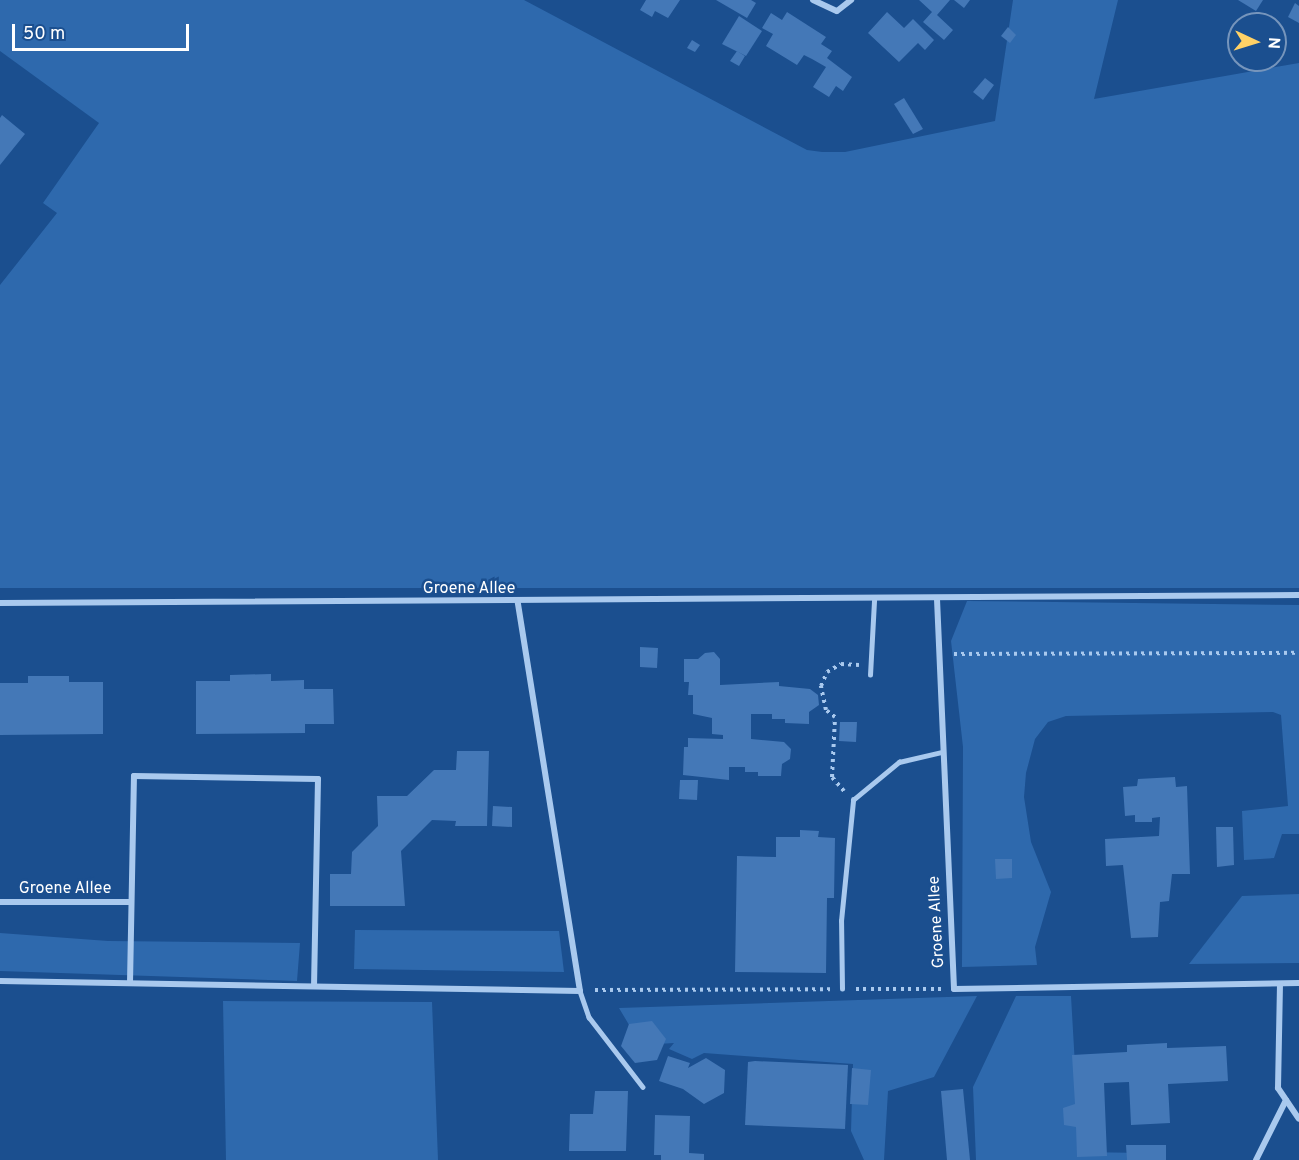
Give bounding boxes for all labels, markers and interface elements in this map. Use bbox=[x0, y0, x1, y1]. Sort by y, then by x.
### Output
scale bar bbox=[15, 12, 192, 50]
north arrow bbox=[1227, 12, 1287, 72]
text: 50 m bbox=[23, 23, 65, 46]
text: N bbox=[1263, 37, 1283, 50]
street label: Groene Allee bbox=[422, 579, 516, 599]
street label: Groene Allee bbox=[925, 875, 949, 969]
street label: Groene Allee bbox=[18, 879, 112, 899]

